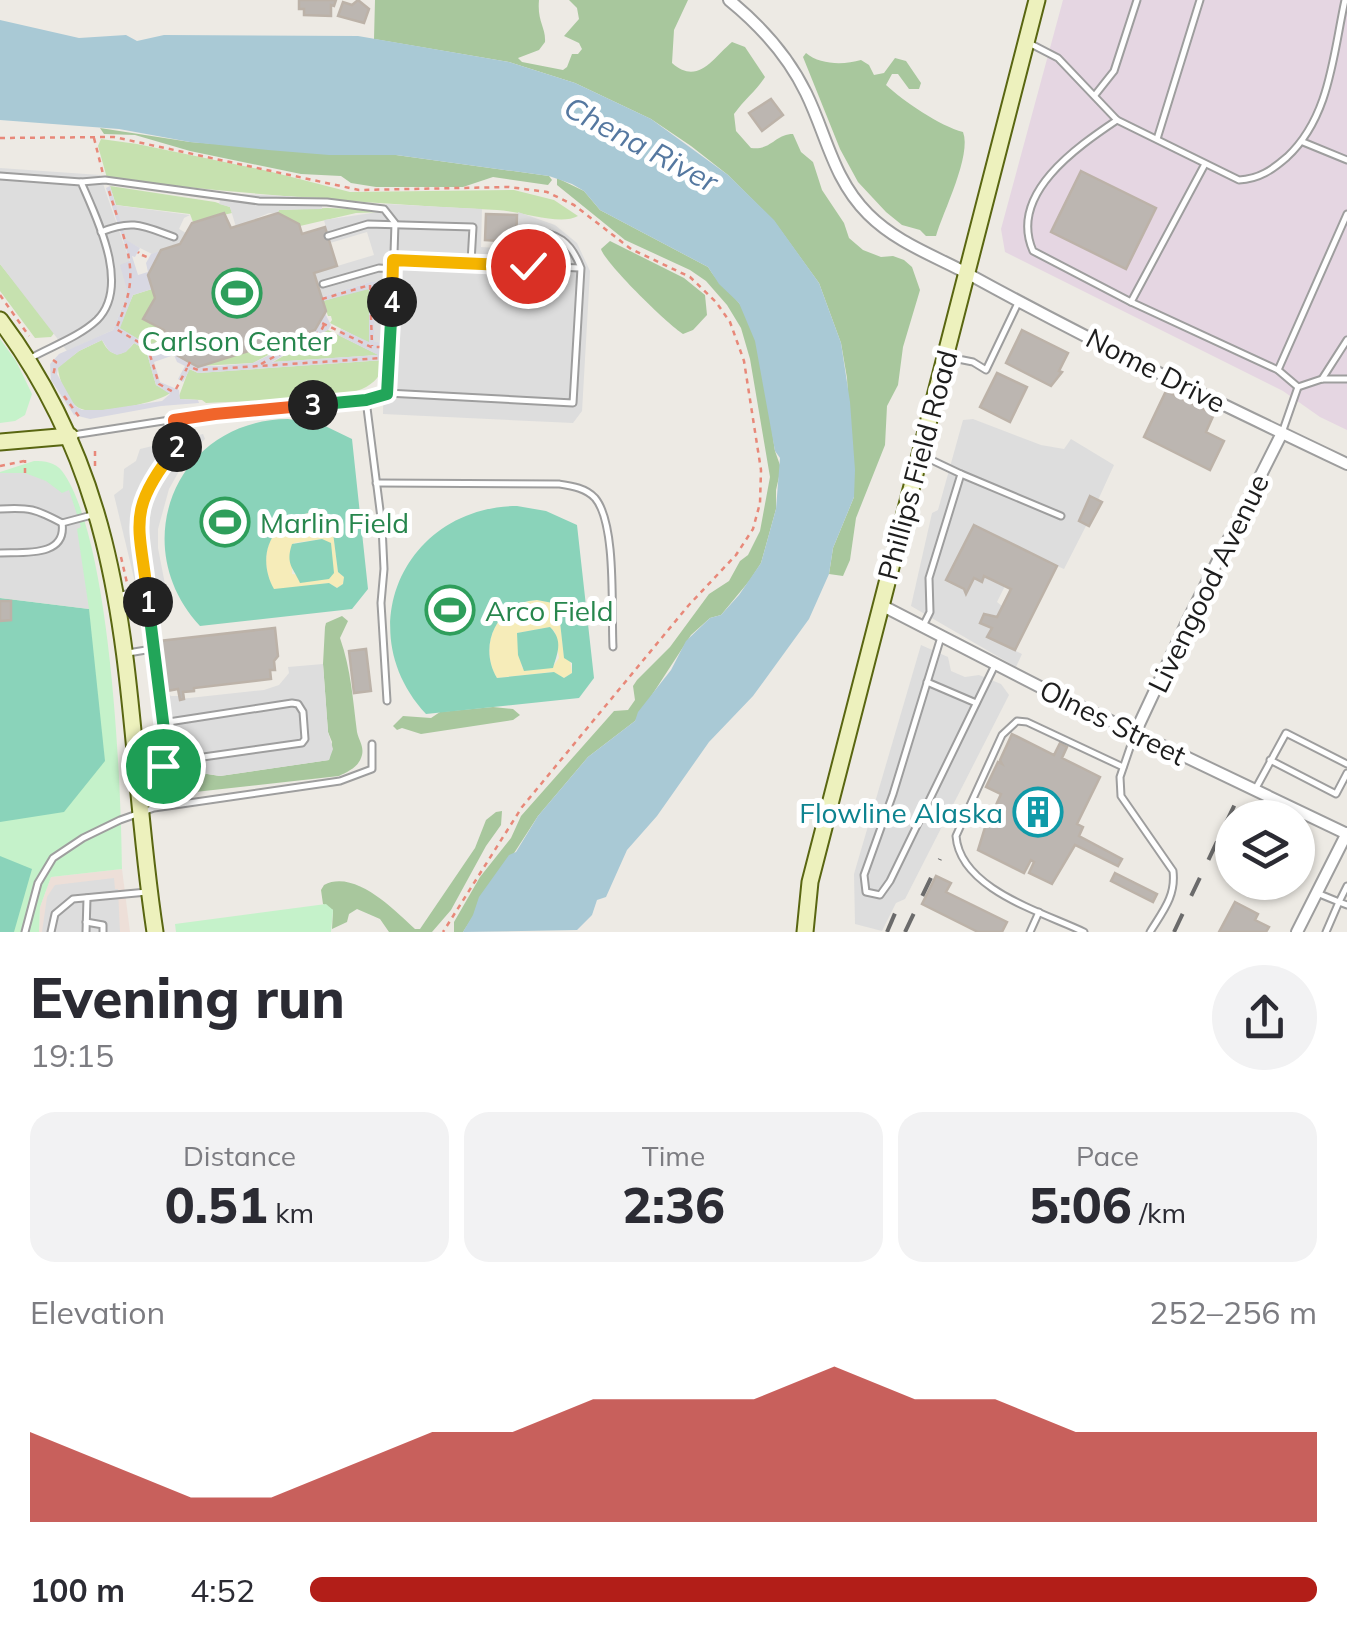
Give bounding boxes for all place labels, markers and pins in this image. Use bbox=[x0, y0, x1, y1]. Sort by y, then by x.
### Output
pin bbox=[486, 224, 571, 309]
sports icon: Carlson Center bbox=[211, 267, 263, 319]
pin: 4 bbox=[367, 277, 417, 327]
place label: Carlson Center bbox=[142, 323, 333, 358]
pin: 3 bbox=[288, 380, 338, 430]
pin: 2 bbox=[152, 422, 202, 472]
sports icon: Marlin Field bbox=[199, 496, 251, 548]
place label: Marlin Field bbox=[260, 505, 409, 540]
pin: 1 bbox=[123, 577, 173, 627]
sports icon: Arco Field bbox=[424, 584, 476, 636]
place label: Arco Field bbox=[485, 593, 614, 628]
pin bbox=[121, 724, 206, 809]
building icon: Flowline Alaska bbox=[1012, 786, 1064, 838]
place label: Flowline Alaska bbox=[799, 795, 1003, 830]

